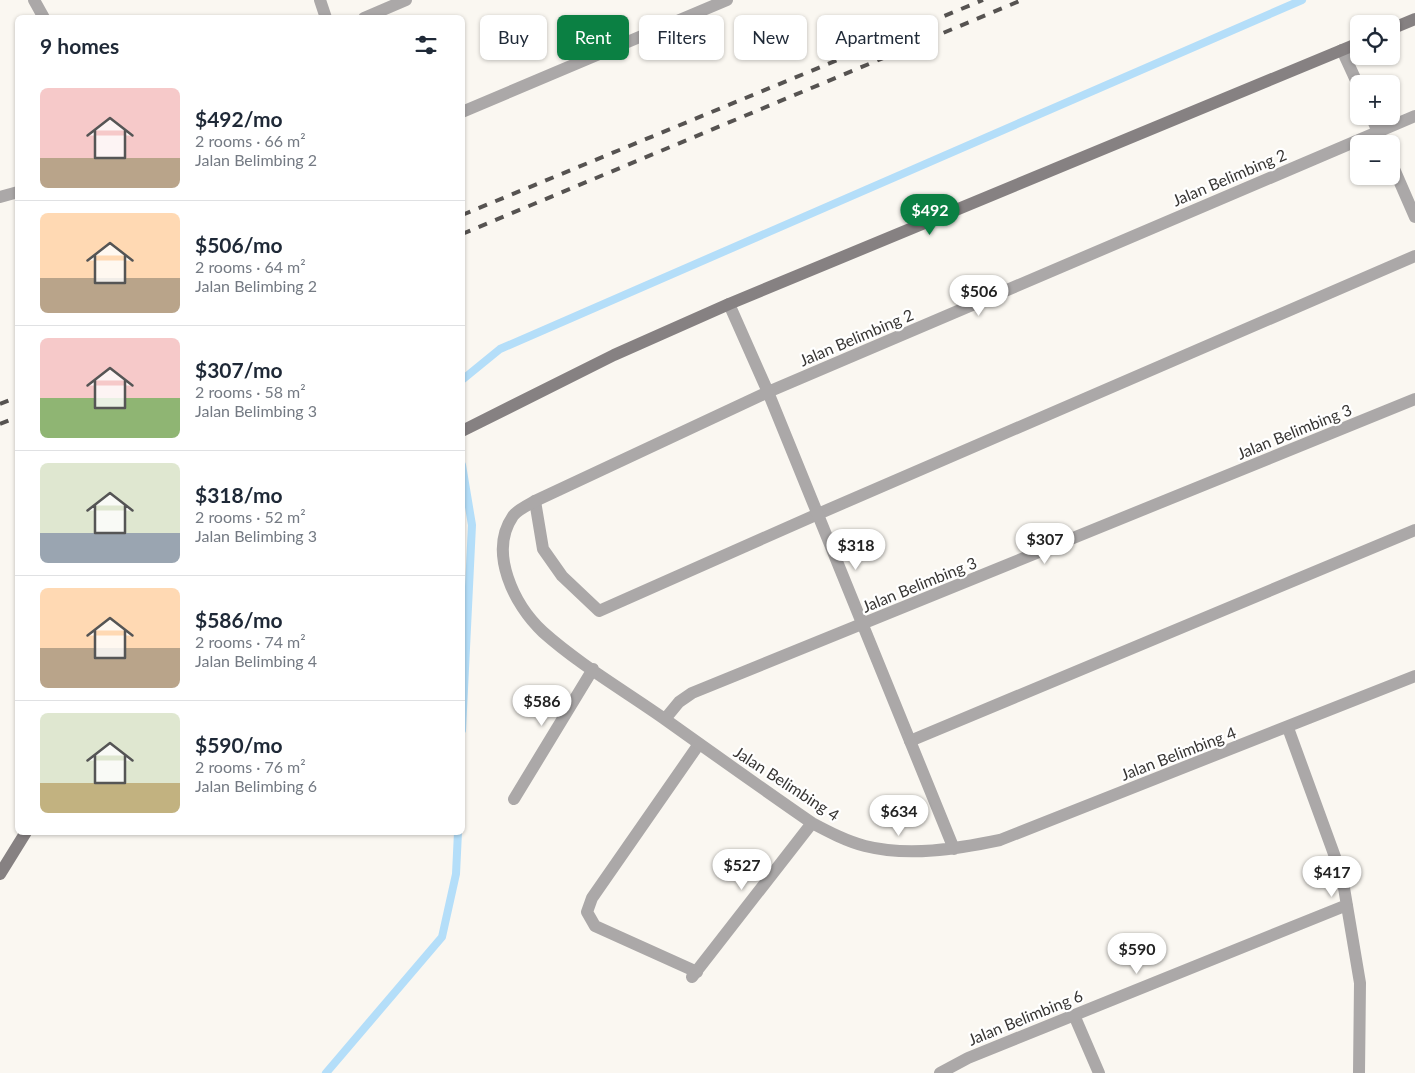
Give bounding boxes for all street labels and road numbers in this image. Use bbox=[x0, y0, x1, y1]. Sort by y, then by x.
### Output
street label: Jalan Belimbing 2 bbox=[1169, 144, 1289, 210]
street label: Jalan Belimbing 2 bbox=[796, 304, 916, 370]
street label: Jalan Belimbing 3 bbox=[1234, 399, 1354, 463]
street label: Jalan Belimbing 3 bbox=[859, 552, 979, 616]
street label: Jalan Belimbing 4 bbox=[1118, 722, 1238, 784]
street label: Jalan Belimbing 4 bbox=[731, 742, 843, 824]
street label: Jalan Belimbing 6 bbox=[965, 985, 1085, 1049]

